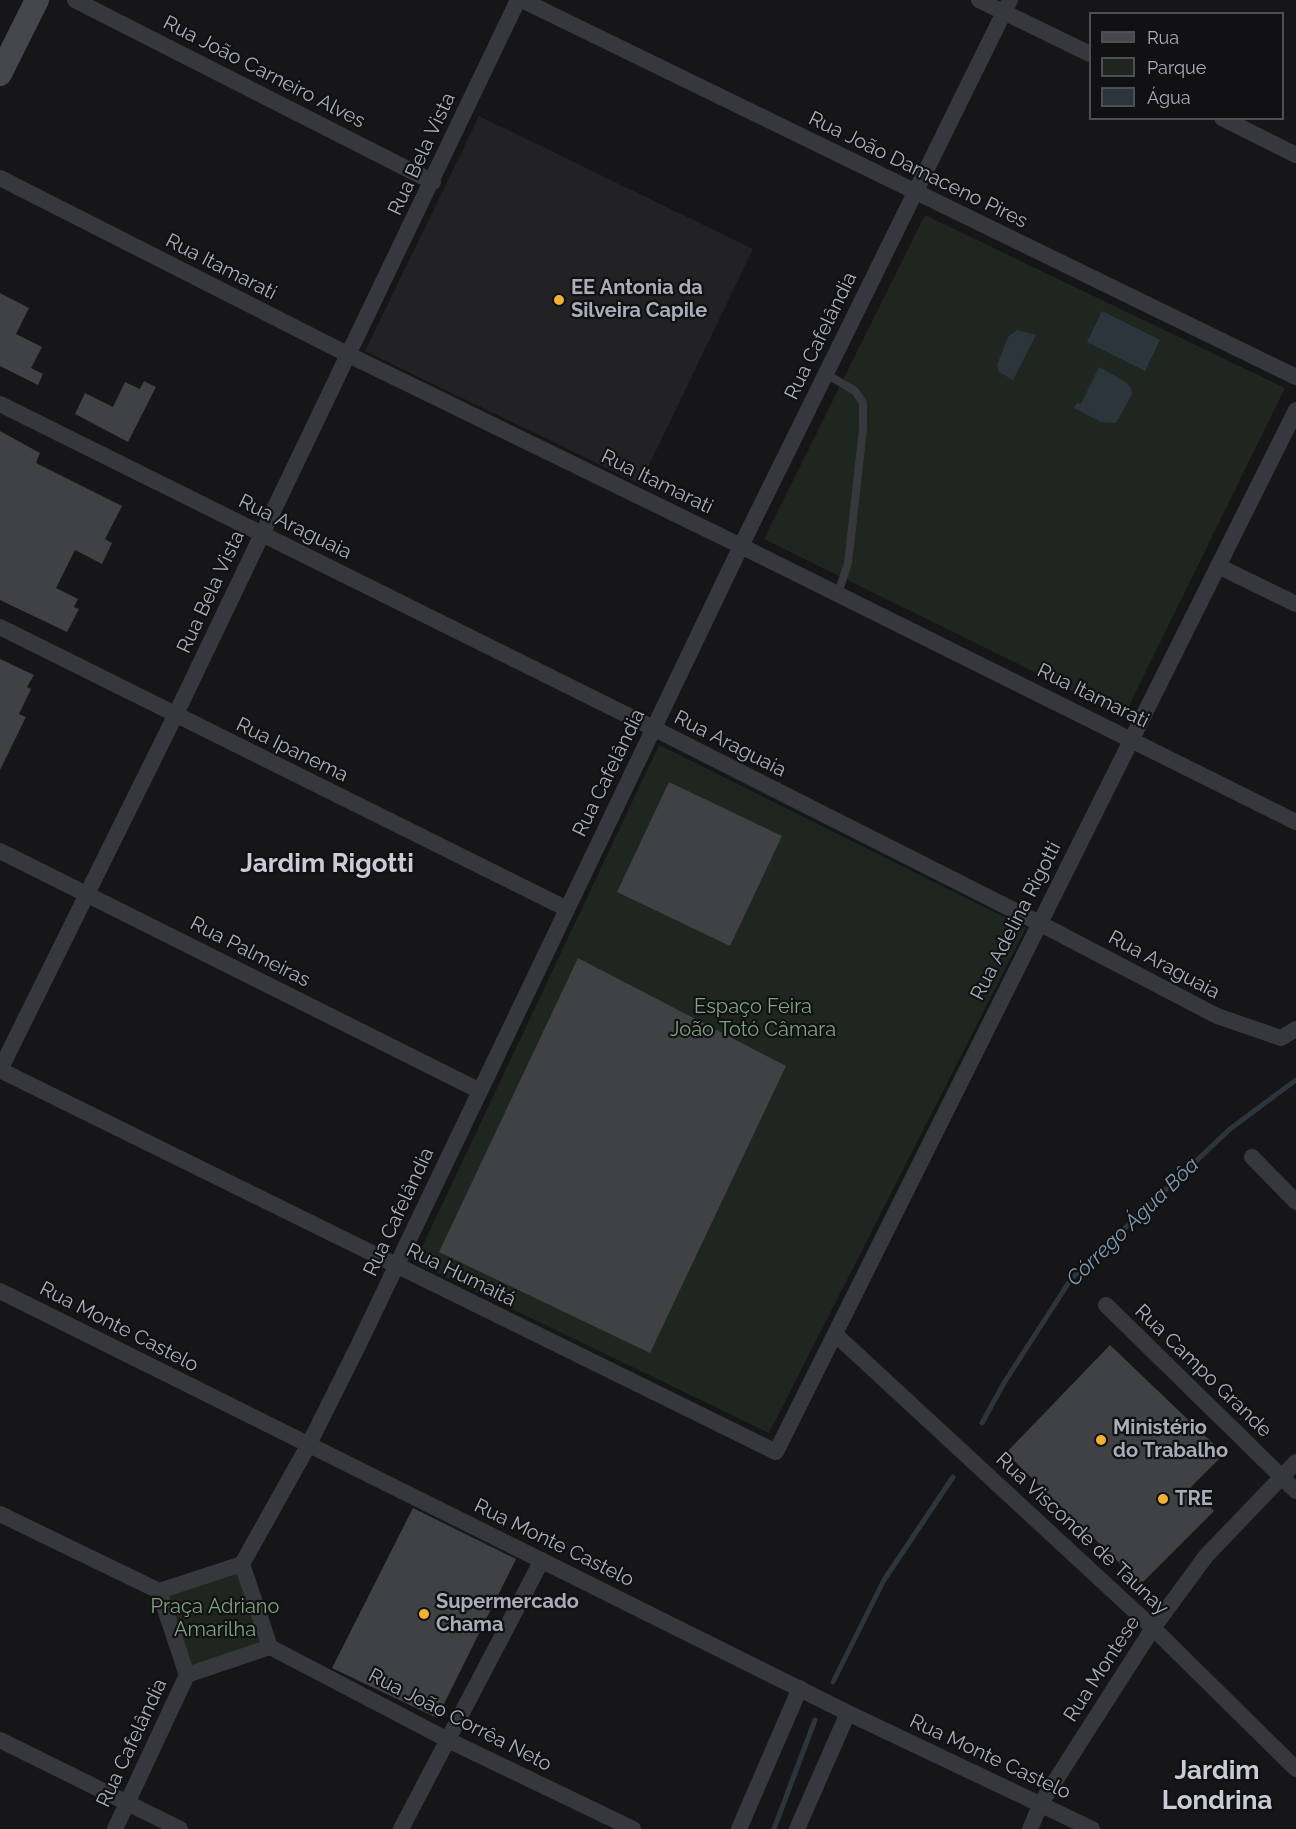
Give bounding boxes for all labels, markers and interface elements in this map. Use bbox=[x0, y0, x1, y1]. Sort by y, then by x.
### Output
street label: Rua João Carneiro Alves bbox=[159, 11, 369, 133]
legend bbox=[1089, 12, 1284, 120]
text: Rua bbox=[1147, 27, 1179, 48]
text: Parque bbox=[1147, 57, 1206, 78]
text: Água bbox=[1147, 87, 1191, 108]
street label: Rua Bela Vista bbox=[383, 89, 461, 219]
street label: Rua João Damaceno Pires bbox=[805, 106, 1031, 234]
street label: Rua Itamarati bbox=[161, 229, 281, 305]
street label: Rua Cafelândia bbox=[780, 268, 862, 404]
place label: EE Antonia da Silveira Capile bbox=[571, 276, 707, 323]
marker: EE Antonia da Silveira Capile bbox=[552, 293, 566, 307]
street label: Rua Itamarati bbox=[597, 445, 717, 519]
street label: Rua Araguaia bbox=[235, 489, 355, 565]
street label: Rua Bela Vista bbox=[172, 527, 250, 657]
street label: Rua Itamarati bbox=[1033, 659, 1153, 733]
street label: Rua Cafelândia bbox=[568, 705, 650, 841]
street label: Rua Araguaia bbox=[670, 705, 790, 783]
street label: Rua Ipanema bbox=[232, 713, 352, 787]
street label: Rua Adelina Rigotti bbox=[966, 838, 1066, 1004]
district label: Jardim Rigotti bbox=[240, 848, 414, 880]
street label: Rua Palmeiras bbox=[186, 911, 314, 993]
street label: Rua Araguaia bbox=[1104, 926, 1224, 1004]
park label: Espaço Feira João Totó Câmara bbox=[670, 995, 836, 1042]
street label: Rua Cafelândia bbox=[359, 1144, 439, 1280]
water label: Córrego Água Bôa bbox=[1062, 1152, 1204, 1292]
street label: Rua Humaitá bbox=[402, 1238, 520, 1312]
street label: Rua Monte Castelo bbox=[36, 1277, 202, 1377]
street label: Rua Campo Grande bbox=[1130, 1299, 1276, 1443]
place label: Ministério do Trabalho bbox=[1113, 1416, 1228, 1463]
marker: Ministério do Trabalho bbox=[1094, 1433, 1108, 1447]
street label: Rua Visconde de Taunay bbox=[991, 1448, 1173, 1620]
place label: TRE bbox=[1175, 1487, 1213, 1511]
marker: TRE bbox=[1156, 1492, 1170, 1506]
street label: Rua Monte Castelo bbox=[470, 1494, 638, 1592]
place label: Supermercado Chama bbox=[436, 1590, 579, 1637]
park label: Praça Adriano Amarilha bbox=[151, 1595, 279, 1642]
marker: Supermercado Chama bbox=[417, 1607, 431, 1621]
street label: Rua Montese bbox=[1059, 1612, 1145, 1726]
street label: Rua João Corrêa Neto bbox=[364, 1663, 556, 1777]
street label: Rua Cafelândia bbox=[92, 1675, 172, 1811]
street label: Rua Monte Castelo bbox=[906, 1709, 1074, 1805]
district label: Jardim Londrina bbox=[1162, 1755, 1272, 1816]

